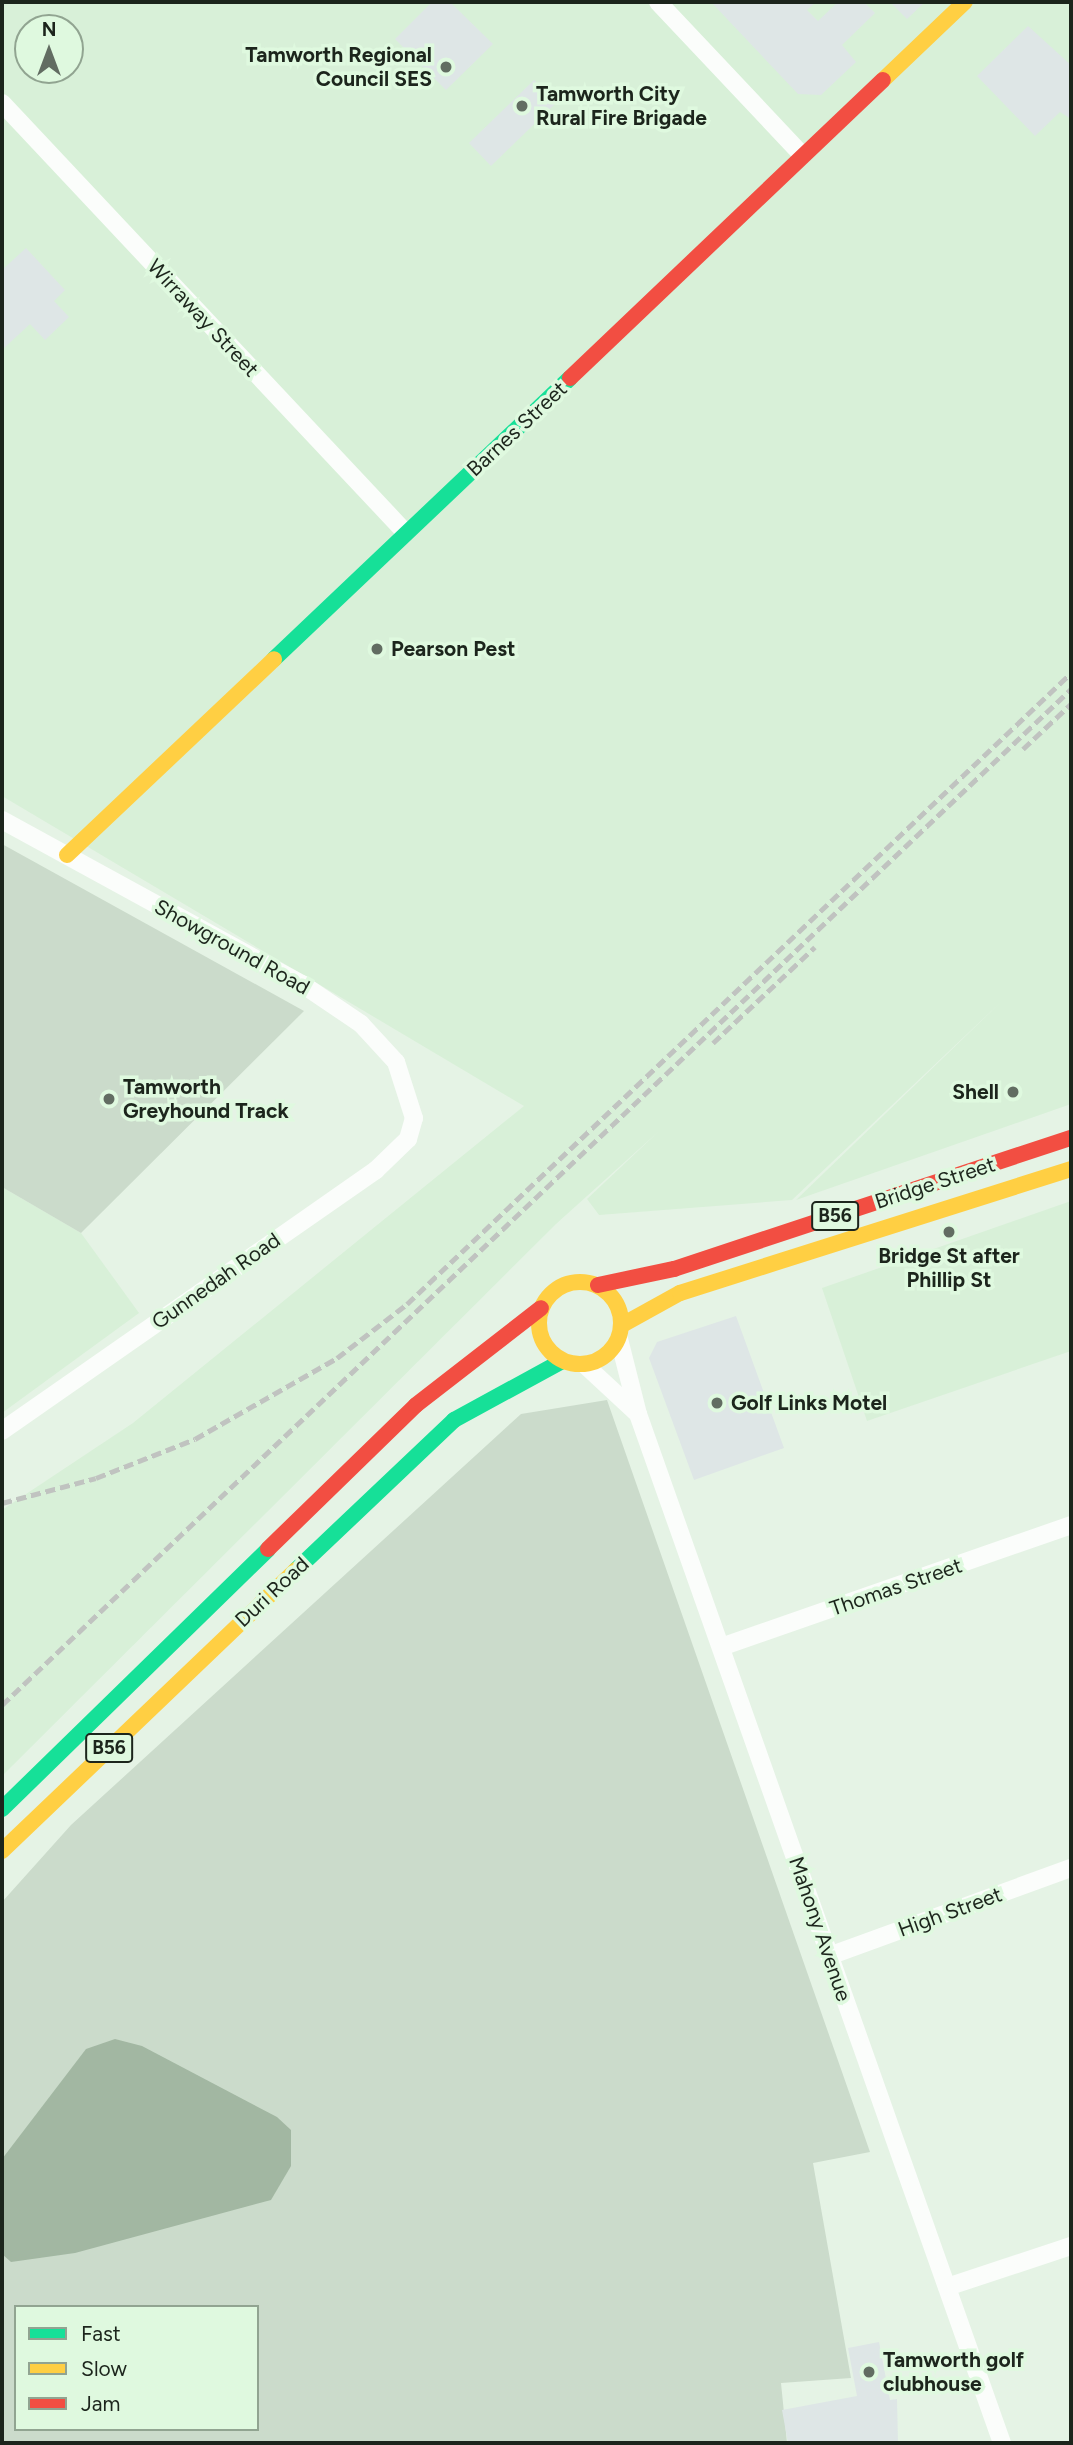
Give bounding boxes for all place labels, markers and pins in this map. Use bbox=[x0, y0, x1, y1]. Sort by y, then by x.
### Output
place label: Tamworth Regional Council SES bbox=[245, 42, 432, 92]
marker: Tamworth Regional Council SES bbox=[438, 59, 454, 75]
place label: Tamworth City Rural Fire Brigade bbox=[536, 81, 707, 131]
marker: Tamworth City Rural Fire Brigade bbox=[514, 98, 530, 114]
place label: Pearson Pest bbox=[391, 636, 515, 662]
marker: Pearson Pest bbox=[369, 641, 385, 657]
place label: Tamworth Greyhound Track bbox=[123, 1074, 289, 1124]
place label: Shell bbox=[952, 1079, 999, 1105]
marker: Shell bbox=[1005, 1084, 1021, 1100]
marker: Tamworth Greyhound Track bbox=[101, 1091, 117, 1107]
marker: Bridge St after Phillip St bbox=[941, 1224, 957, 1240]
place label: Bridge St after Phillip St bbox=[878, 1243, 1020, 1293]
place label: Golf Links Motel bbox=[731, 1390, 887, 1416]
marker: Golf Links Motel bbox=[709, 1395, 725, 1411]
place label: Tamworth golf clubhouse bbox=[883, 2347, 1024, 2397]
marker: Tamworth golf clubhouse bbox=[861, 2364, 877, 2380]

